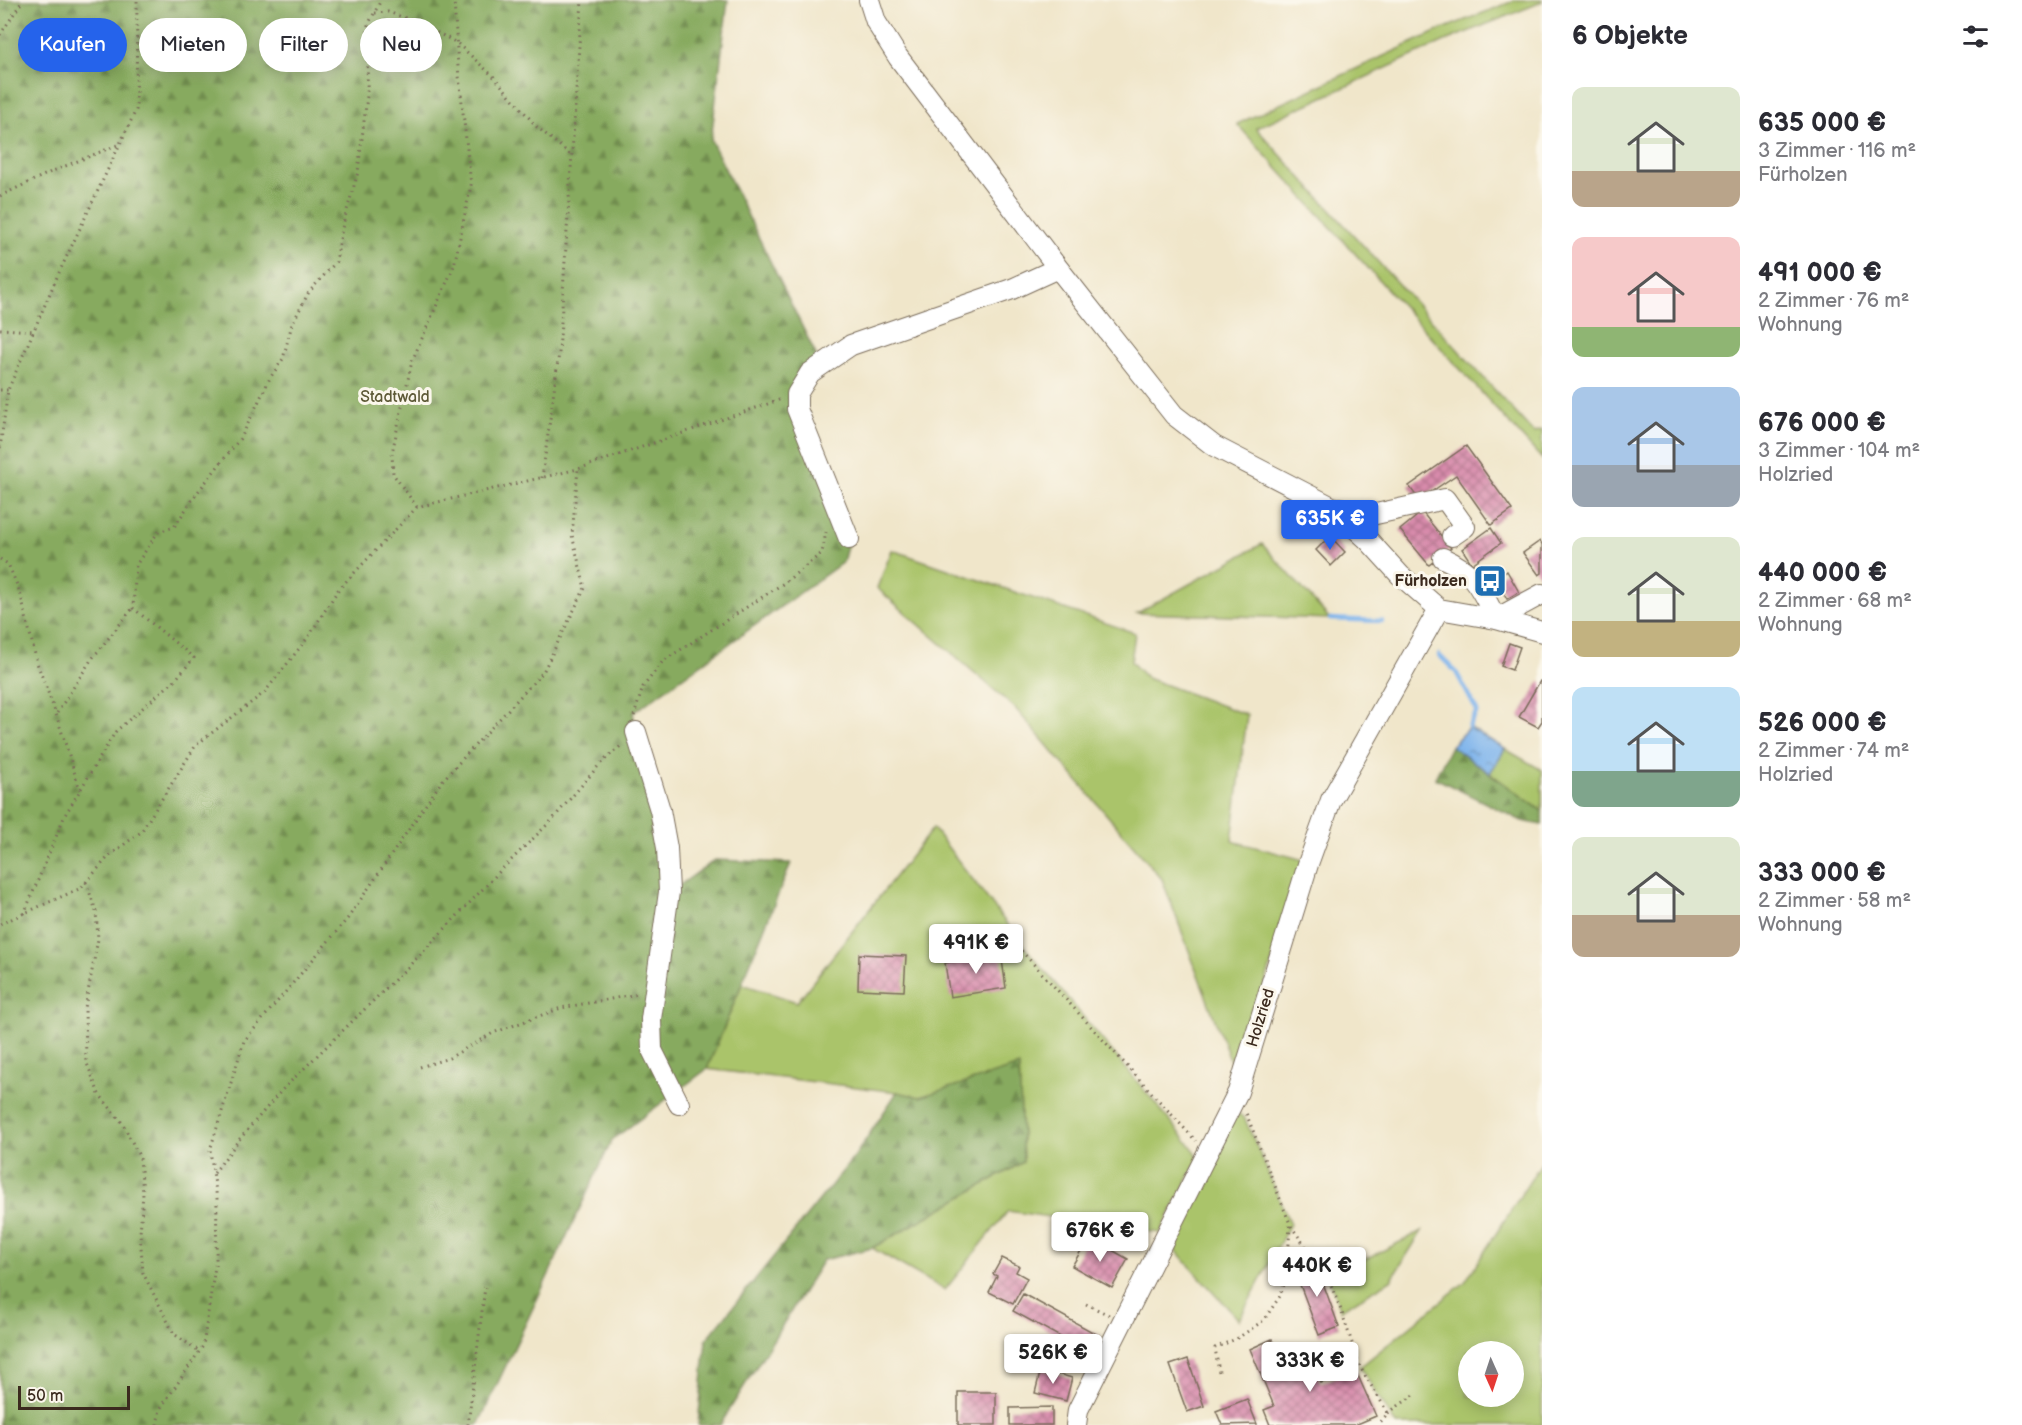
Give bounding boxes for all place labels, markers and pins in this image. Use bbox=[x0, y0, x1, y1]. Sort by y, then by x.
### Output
pin: 635K € bbox=[1281, 500, 1379, 551]
bus stop icon: Fürholzen bbox=[1472, 563, 1508, 599]
place label: Fürholzen bbox=[1394, 572, 1467, 591]
pin: 491K € bbox=[927, 924, 1025, 975]
pin: 676K € bbox=[1051, 1212, 1149, 1263]
pin: 440K € bbox=[1268, 1247, 1366, 1298]
pin: 526K € bbox=[1004, 1334, 1102, 1385]
pin: 333K € bbox=[1261, 1342, 1359, 1393]

